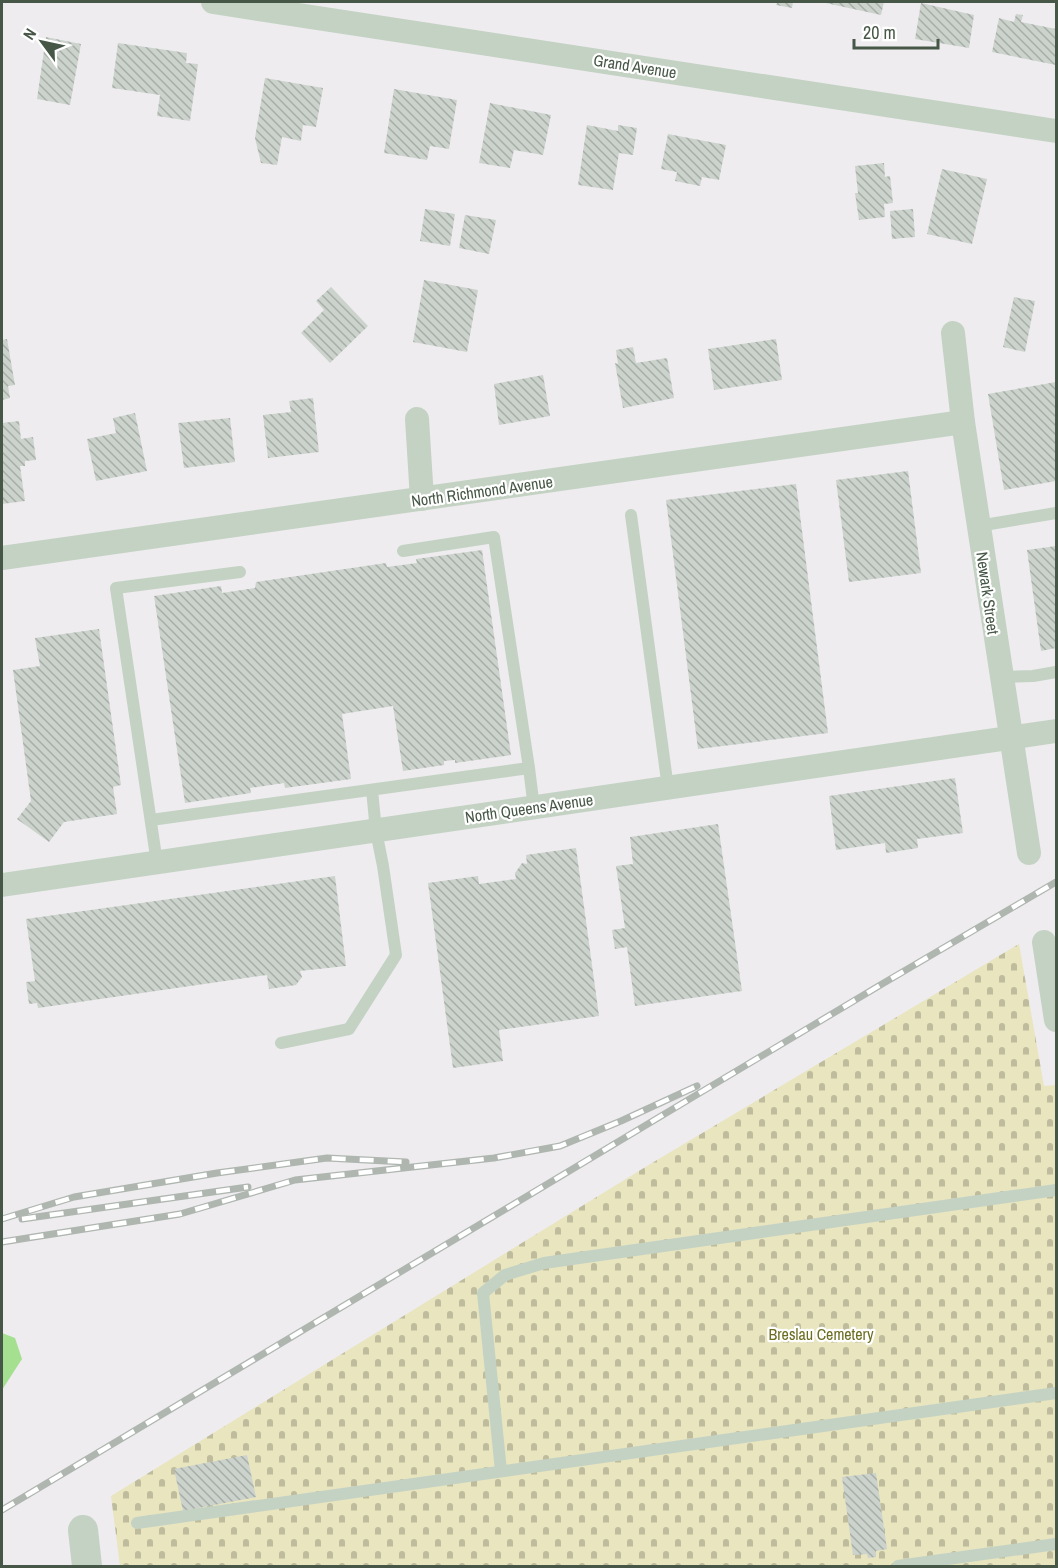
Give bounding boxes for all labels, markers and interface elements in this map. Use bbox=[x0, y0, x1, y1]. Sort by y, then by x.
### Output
north arrow bbox=[12, 12, 72, 72]
scale bar bbox=[854, 12, 938, 50]
text: 20 m bbox=[863, 20, 896, 45]
text: N bbox=[18, 24, 41, 44]
street label: Grand Avenue bbox=[592, 49, 678, 83]
street label: North Richmond Avenue bbox=[410, 470, 554, 512]
street label: Newark Street bbox=[971, 550, 1005, 636]
street label: North Queens Avenue bbox=[464, 788, 594, 828]
park label: Breslau Cemetery bbox=[769, 1323, 874, 1345]

